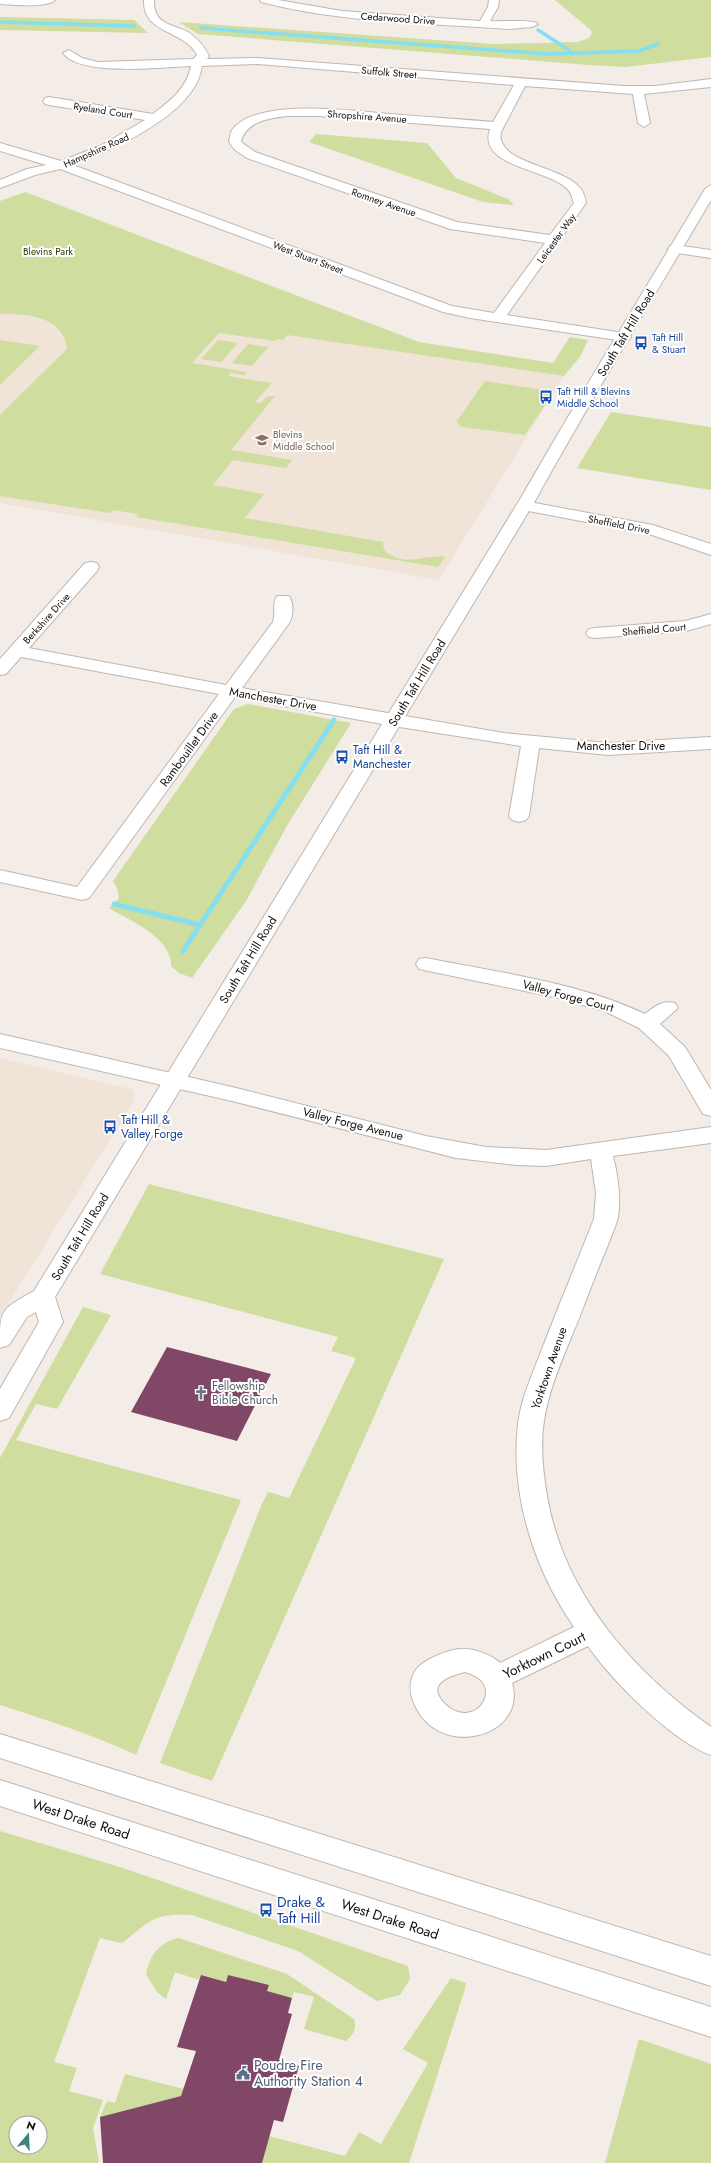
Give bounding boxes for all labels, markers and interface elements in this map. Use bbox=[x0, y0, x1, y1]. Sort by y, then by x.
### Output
street label: Cedarwood Drive bbox=[360, 8, 436, 29]
street label: Suffolk Street bbox=[361, 63, 418, 82]
street label: Ryeland Court bbox=[72, 98, 134, 123]
street label: Shropshire Avenue bbox=[327, 106, 407, 127]
street label: Hampshire Road bbox=[61, 129, 131, 172]
street label: Romney Avenue bbox=[349, 184, 418, 221]
street label: Leicester Way bbox=[533, 210, 580, 266]
street label: West Stuart Street bbox=[270, 237, 346, 278]
park label: Blevins Park bbox=[23, 244, 74, 259]
street label: South Taft Hill Road bbox=[593, 286, 659, 380]
place label: Taft Hill & Stuart bbox=[652, 330, 686, 357]
bus stop icon: Taft Hill & Stuart bbox=[633, 335, 649, 351]
place label: Taft Hill & Blevins Middle School bbox=[557, 384, 630, 411]
bus stop icon: Taft Hill & Blevins Middle School bbox=[538, 389, 554, 405]
place label: Blevins Middle School bbox=[273, 427, 334, 454]
school or university icon: Blevins Middle School bbox=[254, 432, 270, 448]
street label: Sheffield Drive bbox=[587, 511, 651, 538]
street label: Berkshire Drive bbox=[19, 589, 73, 647]
street label: Sheffield Court bbox=[622, 619, 687, 640]
street label: South Taft Hill Road bbox=[384, 636, 450, 730]
street label: Manchester Drive bbox=[228, 682, 318, 716]
street label: Rambouillet Drive bbox=[155, 707, 223, 791]
street label: Manchester Drive bbox=[577, 737, 665, 755]
place label: Taft Hill & Manchester bbox=[353, 741, 412, 773]
bus stop icon: Taft Hill & Manchester bbox=[334, 749, 350, 765]
street label: South Taft Hill Road bbox=[215, 913, 281, 1007]
street label: Valley Forge Court bbox=[520, 975, 616, 1017]
street label: Valley Forge Avenue bbox=[301, 1103, 405, 1145]
place label: Taft Hill & Valley Forge bbox=[121, 1111, 183, 1143]
bus stop icon: Taft Hill & Valley Forge bbox=[102, 1119, 118, 1135]
street label: South Taft Hill Road bbox=[47, 1190, 113, 1284]
street label: Yorktown Avenue bbox=[526, 1324, 572, 1412]
place label: Fellowship Bible Church bbox=[212, 1377, 278, 1409]
church icon: Fellowship Bible Church bbox=[193, 1385, 209, 1401]
street label: Yorktown Court bbox=[499, 1626, 589, 1684]
street label: West Drake Road bbox=[30, 1794, 132, 1844]
place label: Drake & Taft Hill bbox=[277, 1892, 325, 1928]
street label: West Drake Road bbox=[339, 1894, 441, 1944]
bus stop icon: Drake & Taft Hill bbox=[258, 1902, 274, 1918]
place label: Poudre Fire Authority Station 4 bbox=[254, 2055, 363, 2091]
public building icon: Poudre Fire Authority Station 4 bbox=[235, 2065, 251, 2081]
north arrow bbox=[8, 2115, 48, 2155]
text: N bbox=[25, 2117, 38, 2135]

